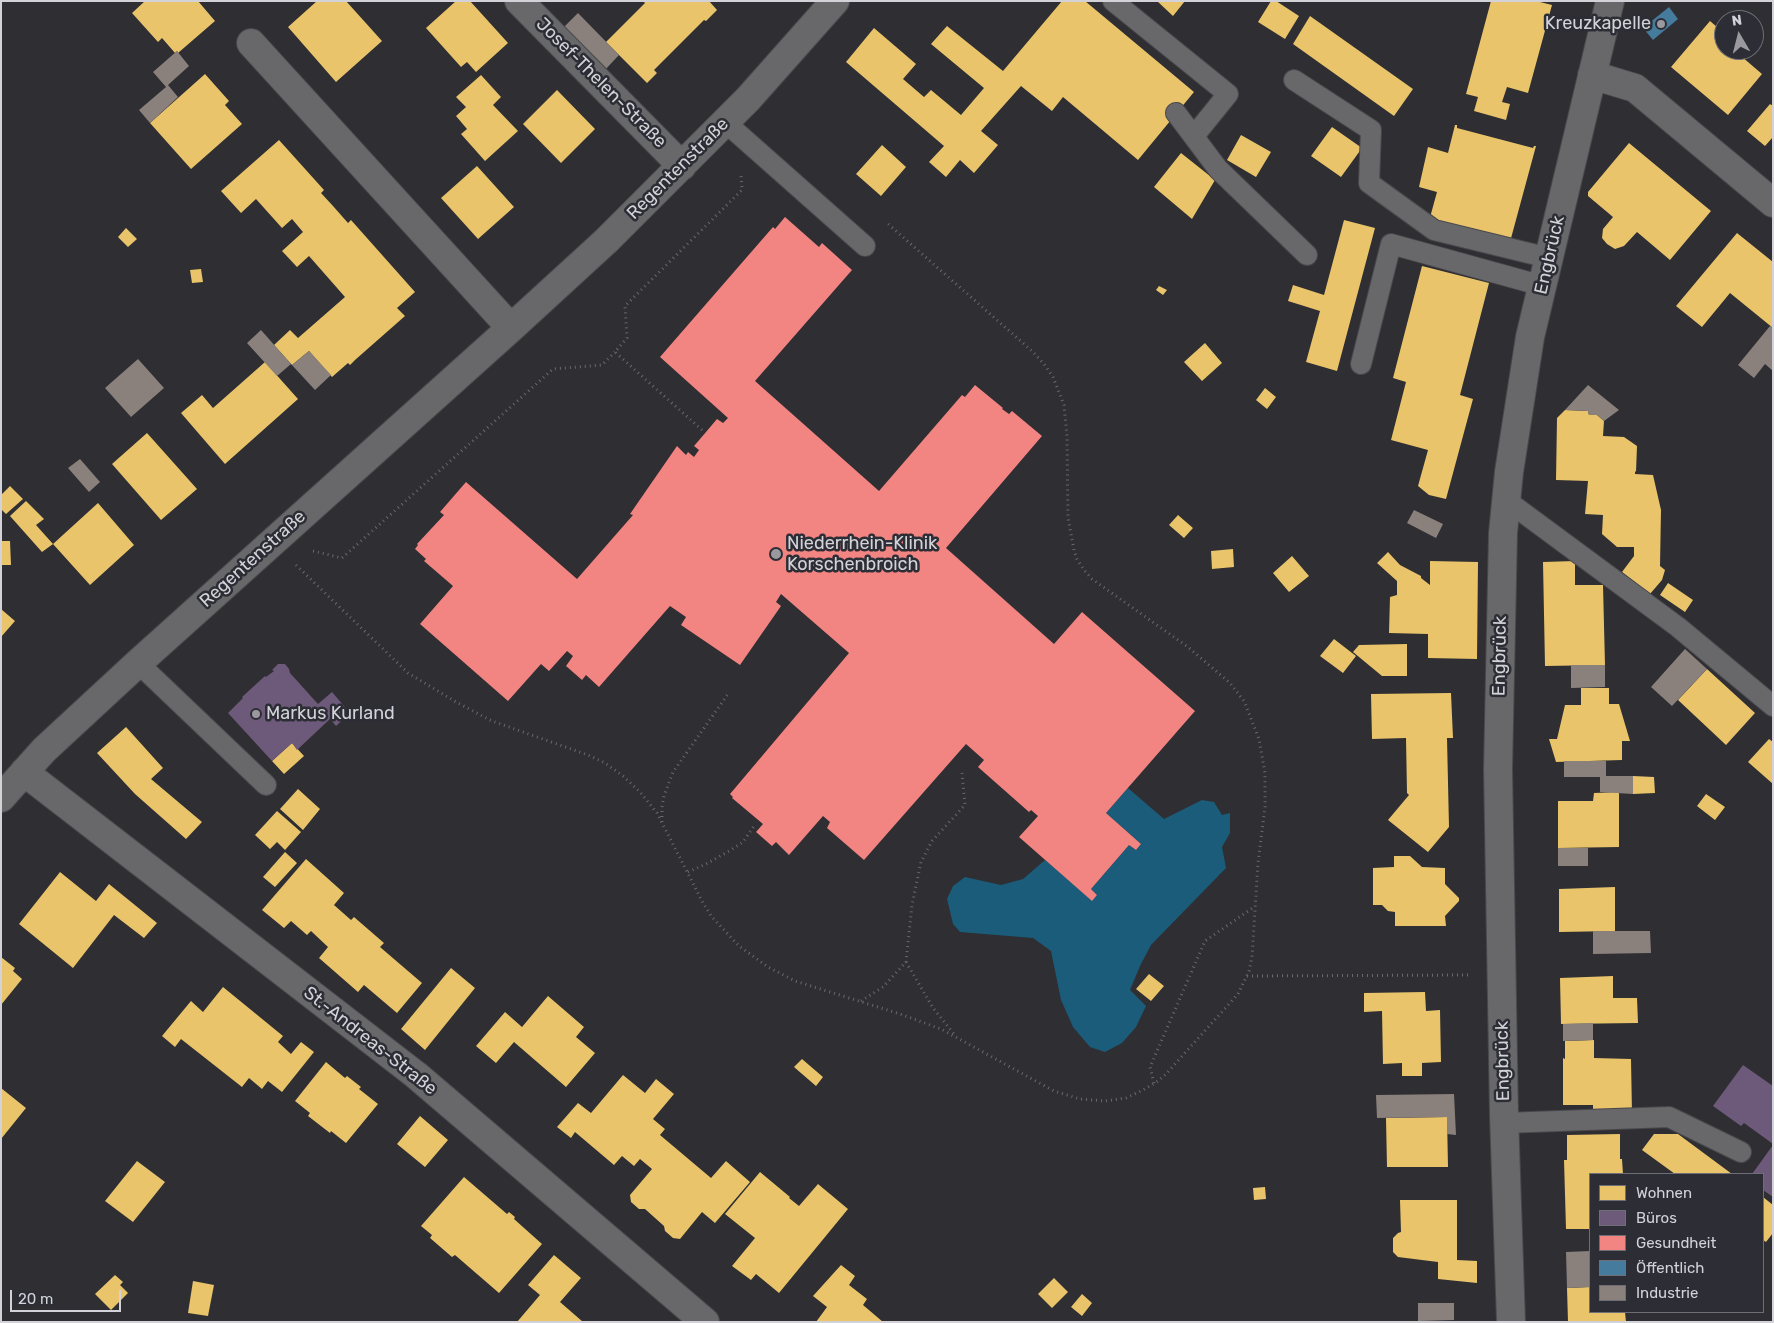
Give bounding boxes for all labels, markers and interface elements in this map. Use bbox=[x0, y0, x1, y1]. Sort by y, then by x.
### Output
north arrow bbox=[1714, 10, 1764, 60]
text: N bbox=[1731, 12, 1743, 30]
street label: Josef-Thelen-Straße bbox=[531, 13, 671, 153]
place label: Kreuzkapelle bbox=[1545, 13, 1651, 35]
marker: Kreuzkapelle bbox=[1655, 18, 1667, 30]
street label: Regentenstraße bbox=[623, 114, 733, 224]
street label: Engbrück bbox=[1530, 214, 1570, 296]
street label: Regentenstraße bbox=[196, 506, 310, 612]
place label: Niederrhein-Klinik Korschenbroich bbox=[787, 533, 937, 576]
marker: Niederrhein-Klinik Korschenbroich bbox=[769, 547, 783, 561]
street label: Engbrück bbox=[1489, 616, 1511, 696]
place label: Markus Kurland bbox=[266, 703, 395, 725]
marker: Markus Kurland bbox=[250, 708, 262, 720]
street label: St.-Andreas-Straße bbox=[299, 982, 441, 1100]
street label: Engbrück bbox=[1492, 1021, 1514, 1101]
legend bbox=[1589, 1173, 1764, 1313]
text: Wohnen bbox=[1636, 1184, 1692, 1202]
text: Büros bbox=[1636, 1209, 1677, 1227]
text: Gesundheit bbox=[1636, 1234, 1716, 1252]
text: Öffentlich bbox=[1636, 1259, 1704, 1277]
scale bar bbox=[12, 1280, 124, 1312]
text: Industrie bbox=[1636, 1284, 1698, 1302]
text: 20 m bbox=[18, 1290, 53, 1308]

